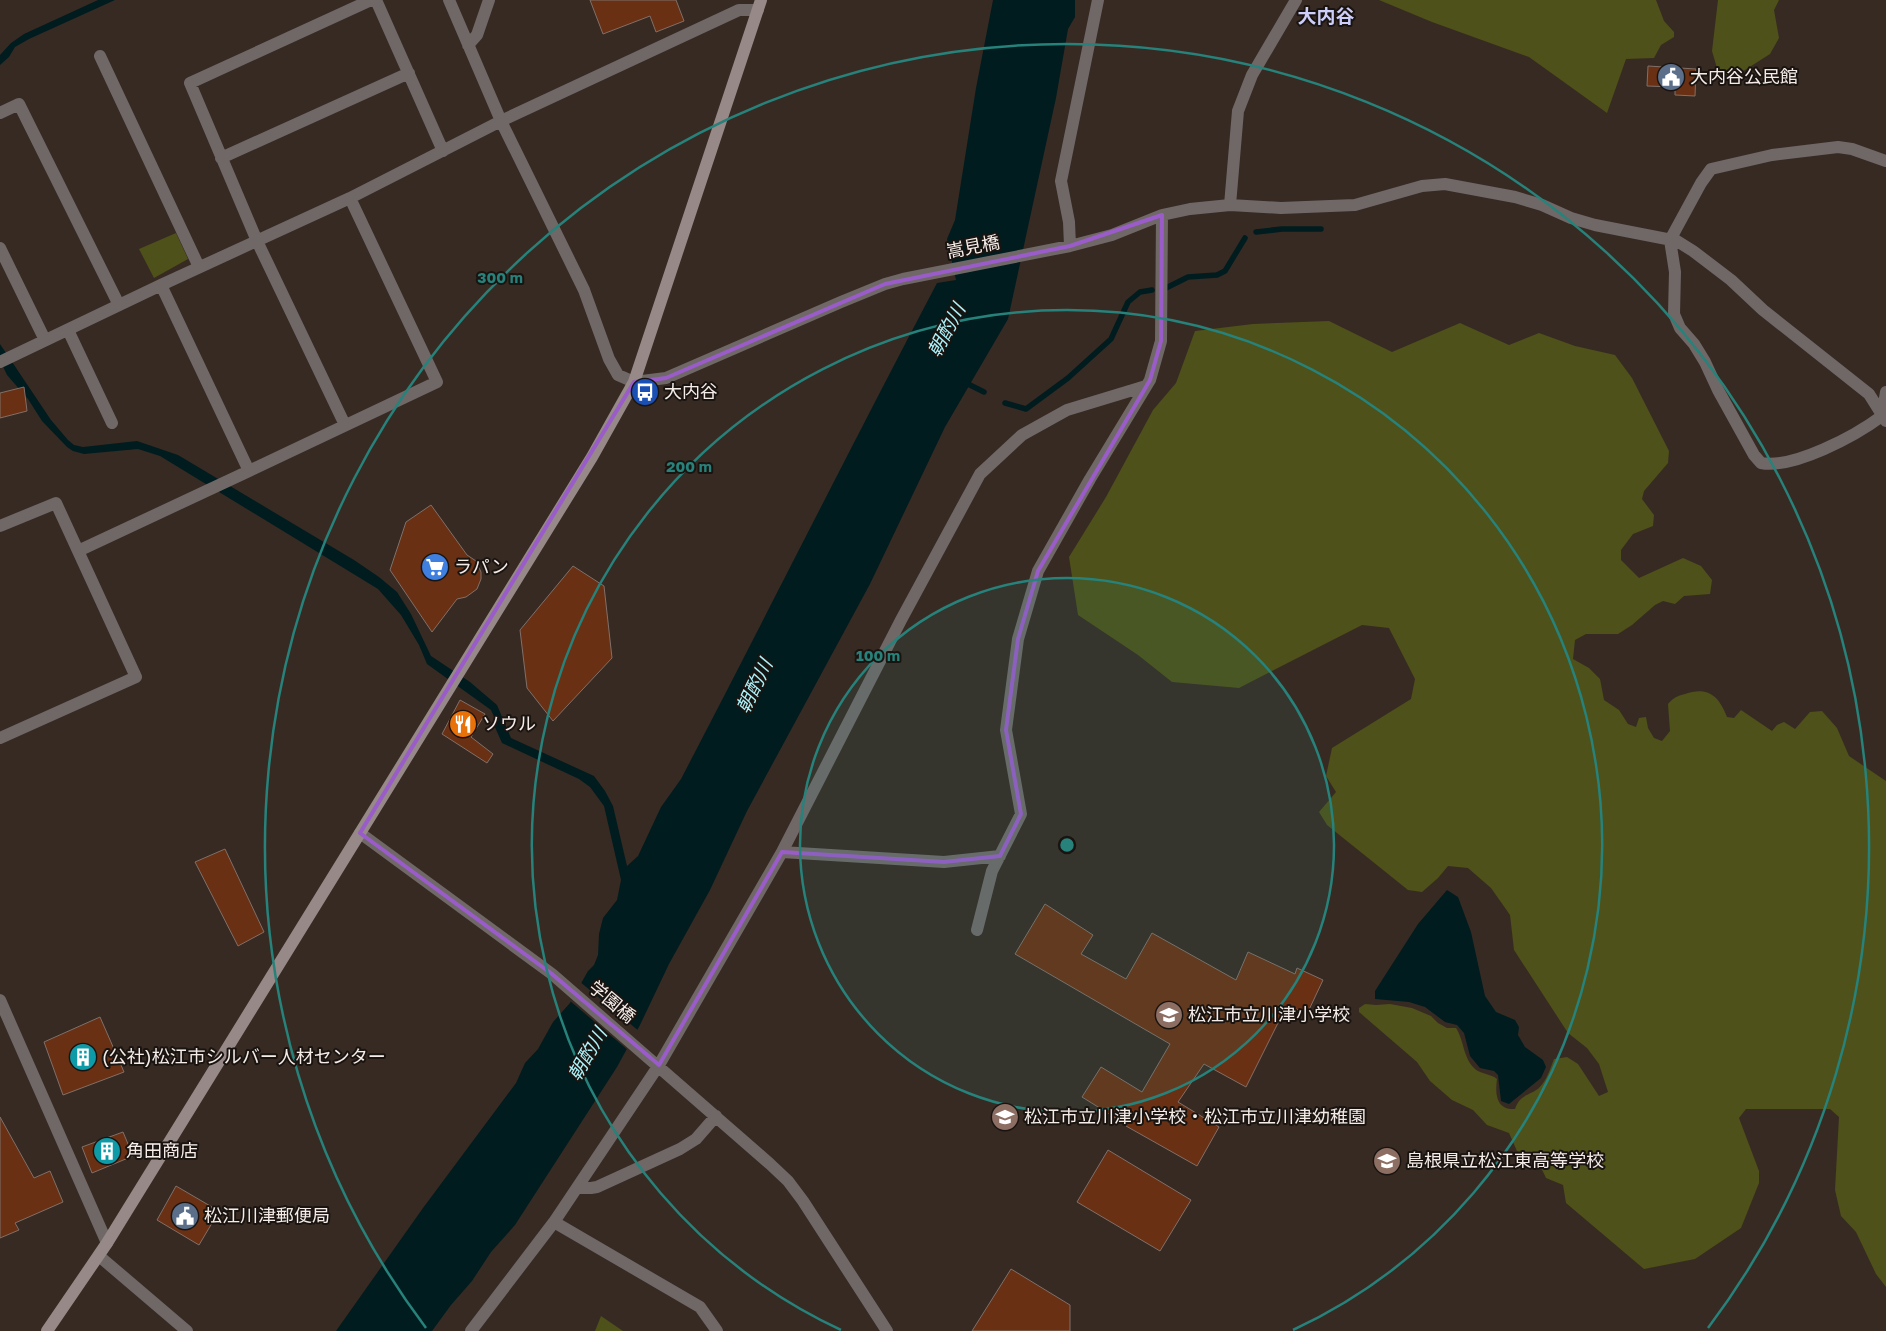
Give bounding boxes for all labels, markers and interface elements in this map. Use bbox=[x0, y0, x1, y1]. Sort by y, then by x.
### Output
district label: 大内谷 bbox=[1297, 4, 1355, 27]
public building icon: 大内谷公民館 bbox=[1656, 62, 1686, 92]
place label: 大内谷公民館 bbox=[1690, 65, 1798, 87]
street label: 嵩見橋 bbox=[944, 230, 1001, 262]
text: 300 m bbox=[477, 268, 523, 286]
water label: 朝酌川 bbox=[922, 297, 970, 360]
bus stop icon: 大内谷 bbox=[630, 377, 660, 407]
place label: 大内谷 bbox=[664, 380, 718, 402]
text: 200 m bbox=[666, 457, 712, 475]
supermarket icon: ラパン bbox=[420, 552, 450, 582]
place label: ラパン bbox=[454, 555, 509, 577]
text: 100 m bbox=[856, 646, 900, 664]
water label: 朝酌川 bbox=[731, 653, 777, 716]
restaurant icon: ソウル bbox=[448, 709, 478, 739]
place label: ソウル bbox=[482, 712, 536, 734]
centre of rings bbox=[1058, 836, 1076, 854]
street label: 学園橋 bbox=[585, 975, 640, 1027]
school or university icon: 松江市立川津小学校 bbox=[1154, 1000, 1184, 1030]
place label: 松江市立川津小学校 bbox=[1188, 1003, 1350, 1025]
water label: 朝酌川 bbox=[562, 1022, 612, 1084]
building icon: (公社)松江市シルバー人材センター bbox=[68, 1042, 98, 1072]
place label: (公社)松江市シルバー人材センター bbox=[102, 1045, 386, 1067]
school or university icon: 松江市立川津小学校・松江市立川津幼稚園 bbox=[990, 1102, 1020, 1132]
place label: 松江市立川津小学校・松江市立川津幼稚園 bbox=[1024, 1105, 1366, 1127]
building icon: 角田商店 bbox=[92, 1136, 122, 1166]
place label: 角田商店 bbox=[126, 1139, 198, 1161]
school or university icon: 島根県立松江東高等学校 bbox=[1372, 1146, 1402, 1176]
place label: 島根県立松江東高等学校 bbox=[1406, 1149, 1604, 1171]
public building icon: 松江川津郵便局 bbox=[170, 1201, 200, 1231]
place label: 松江川津郵便局 bbox=[204, 1204, 330, 1226]

